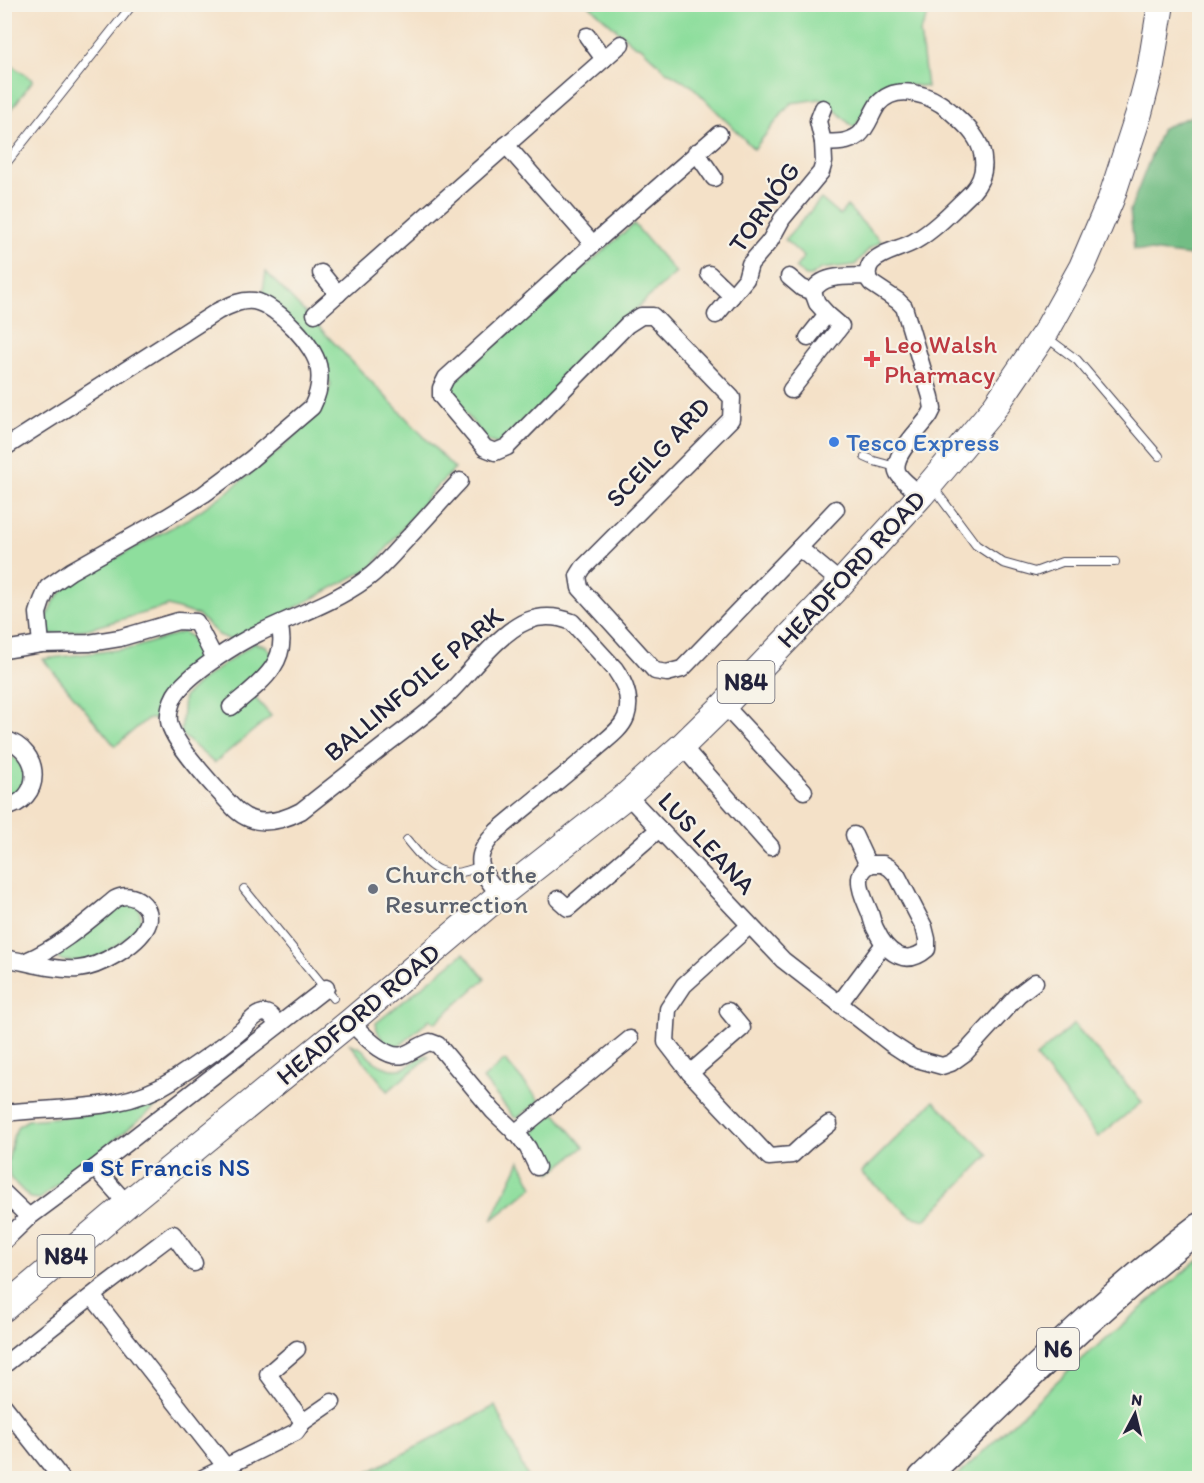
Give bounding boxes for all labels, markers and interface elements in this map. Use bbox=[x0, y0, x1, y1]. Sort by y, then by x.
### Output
street label: TORNÓG bbox=[721, 155, 807, 259]
place label: Leo Walsh Pharmacy bbox=[884, 328, 997, 390]
marker: Leo Walsh Pharmacy bbox=[865, 352, 879, 366]
street label: SCEILG ARD bbox=[599, 390, 717, 514]
place label: Tesco Express bbox=[846, 426, 999, 458]
marker: Tesco Express bbox=[827, 435, 841, 449]
street label: HEADFORD ROAD bbox=[770, 483, 932, 655]
street label: BALLINFOILE PARK bbox=[317, 600, 509, 768]
road number: N84 bbox=[718, 661, 774, 703]
street label: LUS LEANA bbox=[651, 785, 763, 901]
place label: Church of the Resurrection bbox=[385, 858, 537, 920]
marker: Church of the Resurrection bbox=[366, 882, 380, 896]
street label: HEADFORD ROAD bbox=[270, 936, 446, 1092]
place label: St Francis NS bbox=[100, 1151, 250, 1183]
marker: St Francis NS bbox=[81, 1160, 95, 1174]
road number: N84 bbox=[38, 1235, 94, 1277]
road number: N6 bbox=[1037, 1328, 1079, 1370]
north arrow bbox=[1105, 1384, 1165, 1444]
text: N bbox=[1130, 1390, 1143, 1410]

